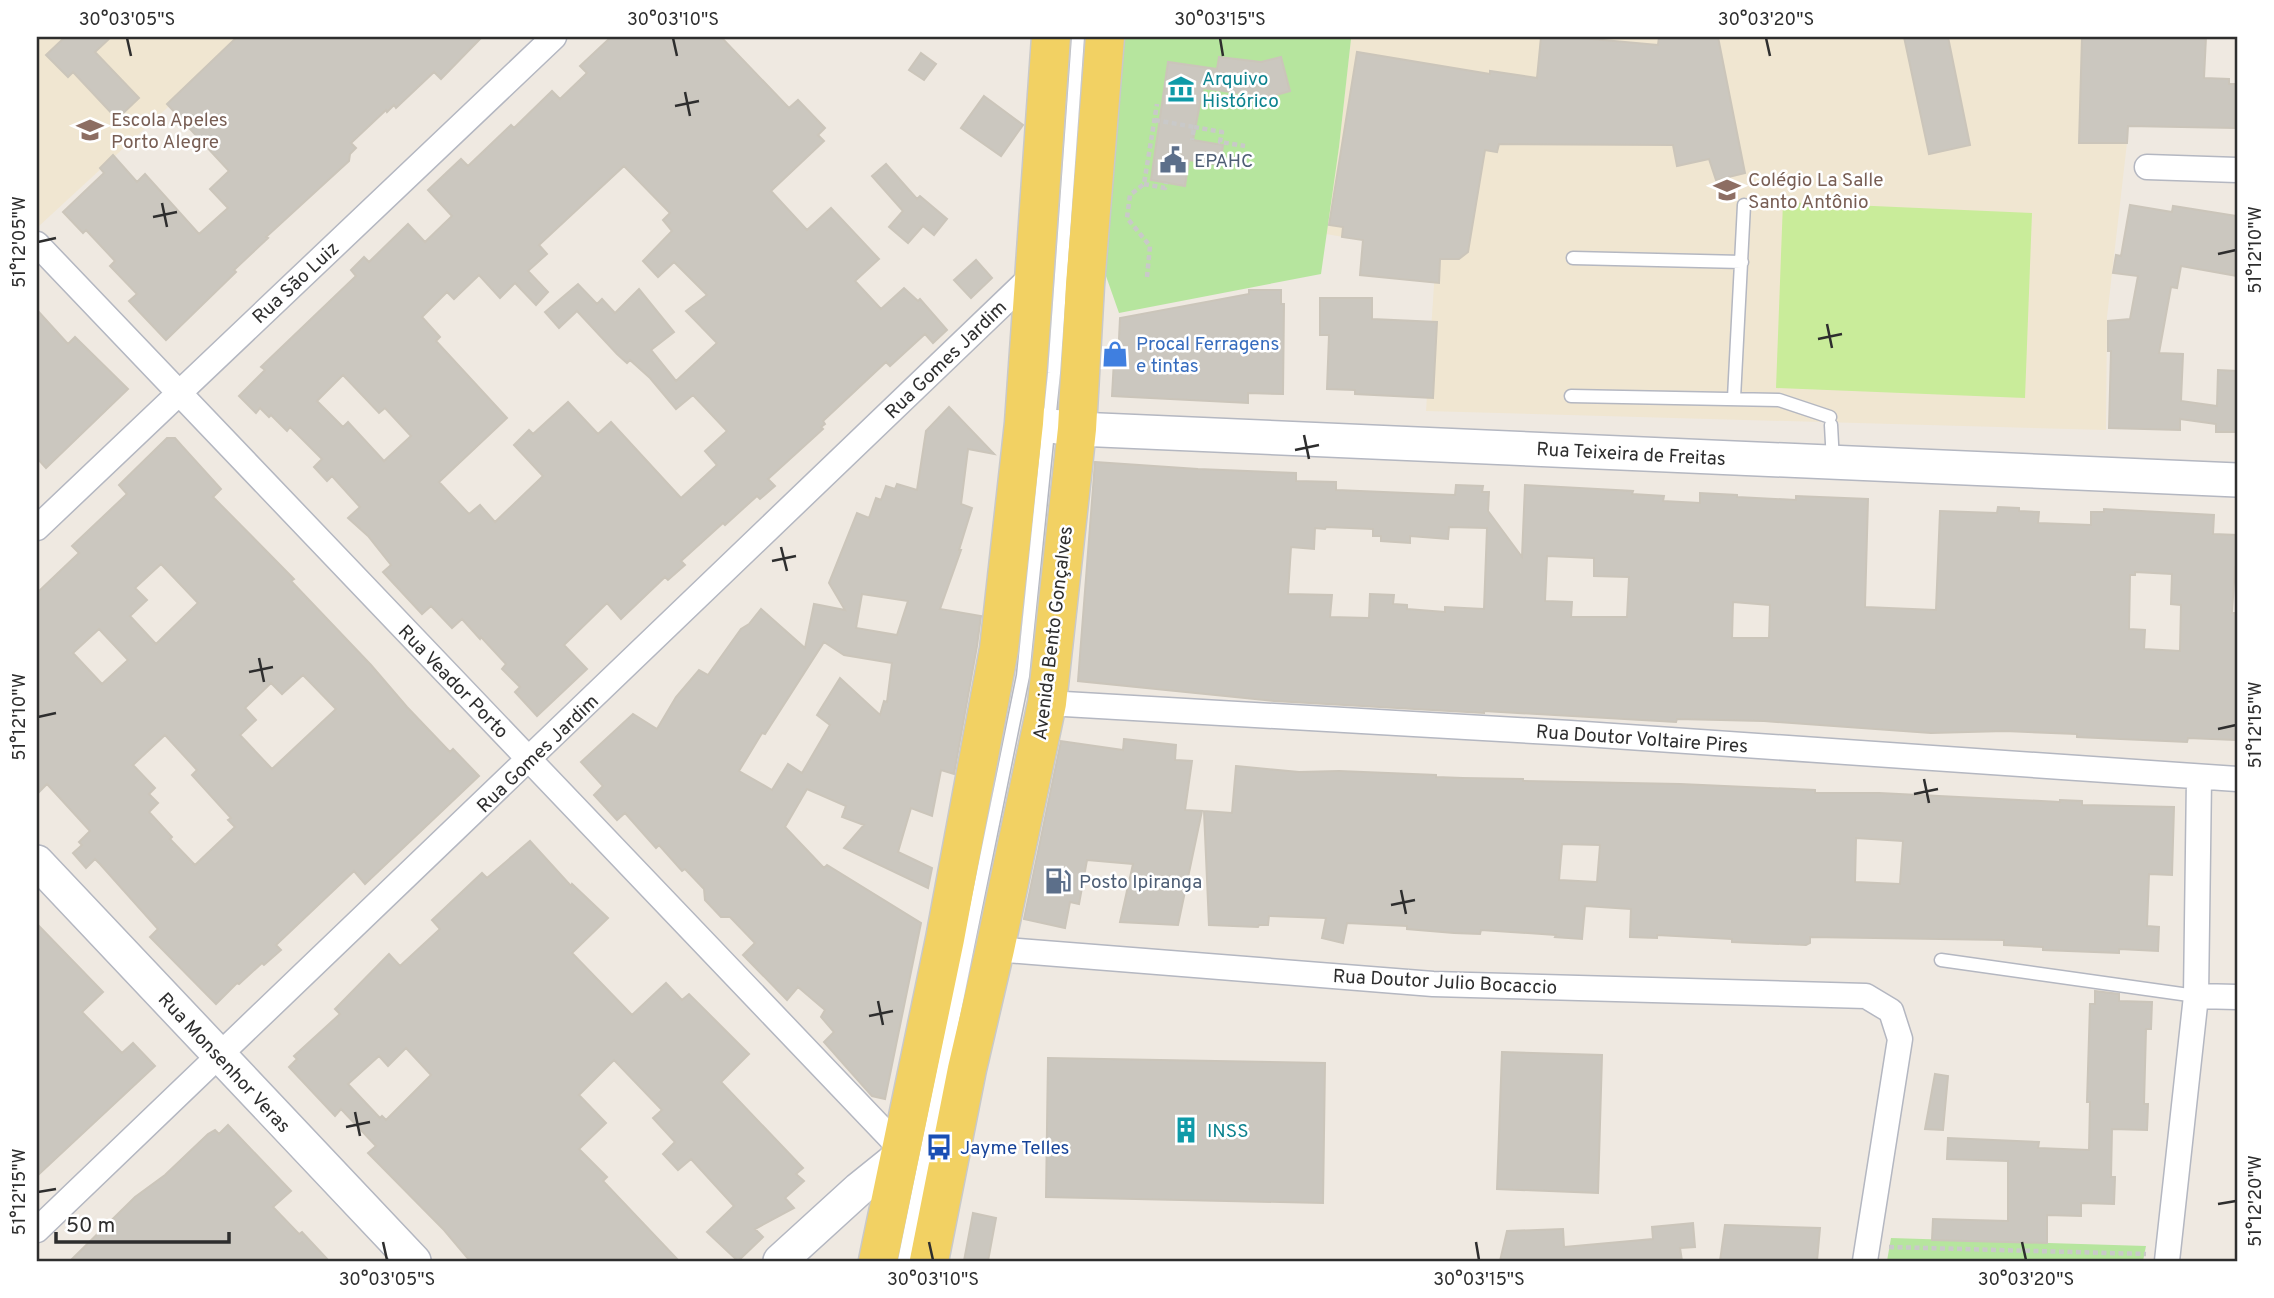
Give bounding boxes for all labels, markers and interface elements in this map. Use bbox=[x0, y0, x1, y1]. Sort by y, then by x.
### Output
text: 30°03'05"S bbox=[79, 9, 175, 32]
text: 30°03'10"S bbox=[627, 9, 719, 32]
text: 30°03'15"S bbox=[1174, 9, 1266, 32]
text: 30°03'20"S bbox=[1718, 9, 1814, 32]
place label: Arquivo Histórico bbox=[1202, 68, 1279, 114]
museum icon: Arquivo Histórico bbox=[1166, 74, 1196, 104]
place label: Escola Apeles Porto Alegre bbox=[111, 109, 228, 155]
school or university icon: Escola Apeles Porto Alegre bbox=[75, 115, 105, 145]
public building icon: EPAHC bbox=[1158, 145, 1188, 175]
place label: EPAHC bbox=[1194, 150, 1253, 174]
place label: Colégio La Salle Santo Antônio bbox=[1748, 169, 1883, 215]
school or university icon: Colégio La Salle Santo Antônio bbox=[1712, 175, 1742, 205]
text: 51°12'05"W bbox=[9, 196, 32, 288]
text: 51°12'10"W bbox=[2245, 206, 2268, 294]
street label: Rua São Luiz bbox=[248, 237, 345, 330]
street label: Rua Gomes Jardim bbox=[880, 296, 1012, 425]
place label: Procal Ferragens e tintas bbox=[1136, 333, 1279, 379]
shop icon: Procal Ferragens e tintas bbox=[1100, 339, 1130, 369]
street label: Rua Teixeira de Freitas bbox=[1536, 438, 1726, 472]
street label: Avenida Bento Gonçalves bbox=[1029, 525, 1079, 742]
street label: Rua Veador Porto bbox=[392, 621, 513, 744]
text: 51°12'10"W bbox=[9, 673, 32, 761]
text: 51°12'15"W bbox=[2245, 681, 2268, 769]
street label: Rua Gomes Jardim bbox=[472, 690, 604, 819]
street label: Rua Doutor Voltaire Pires bbox=[1535, 721, 1749, 759]
fuel station icon: Posto Ipiranga bbox=[1043, 866, 1073, 896]
place label: Posto Ipiranga bbox=[1079, 871, 1202, 895]
street label: Rua Doutor Julio Bocaccio bbox=[1332, 965, 1558, 1001]
street label: Rua Monsenhor Veras bbox=[152, 988, 295, 1139]
building icon: INSS bbox=[1171, 1115, 1201, 1145]
place label: INSS bbox=[1207, 1120, 1249, 1144]
bus stop icon: Jayme Telles bbox=[924, 1132, 954, 1162]
place label: Jayme Telles bbox=[960, 1137, 1069, 1161]
text: 51°12'15"W bbox=[9, 1148, 32, 1236]
text: 51°12'20"W bbox=[2245, 1155, 2268, 1247]
scale bar bbox=[56, 1200, 229, 1244]
text: 50 m bbox=[66, 1213, 115, 1240]
text: 30°03'05"S bbox=[339, 1269, 435, 1292]
text: 30°03'10"S bbox=[887, 1269, 979, 1292]
text: 30°03'15"S bbox=[1433, 1269, 1525, 1292]
text: 30°03'20"S bbox=[1978, 1269, 2074, 1292]

